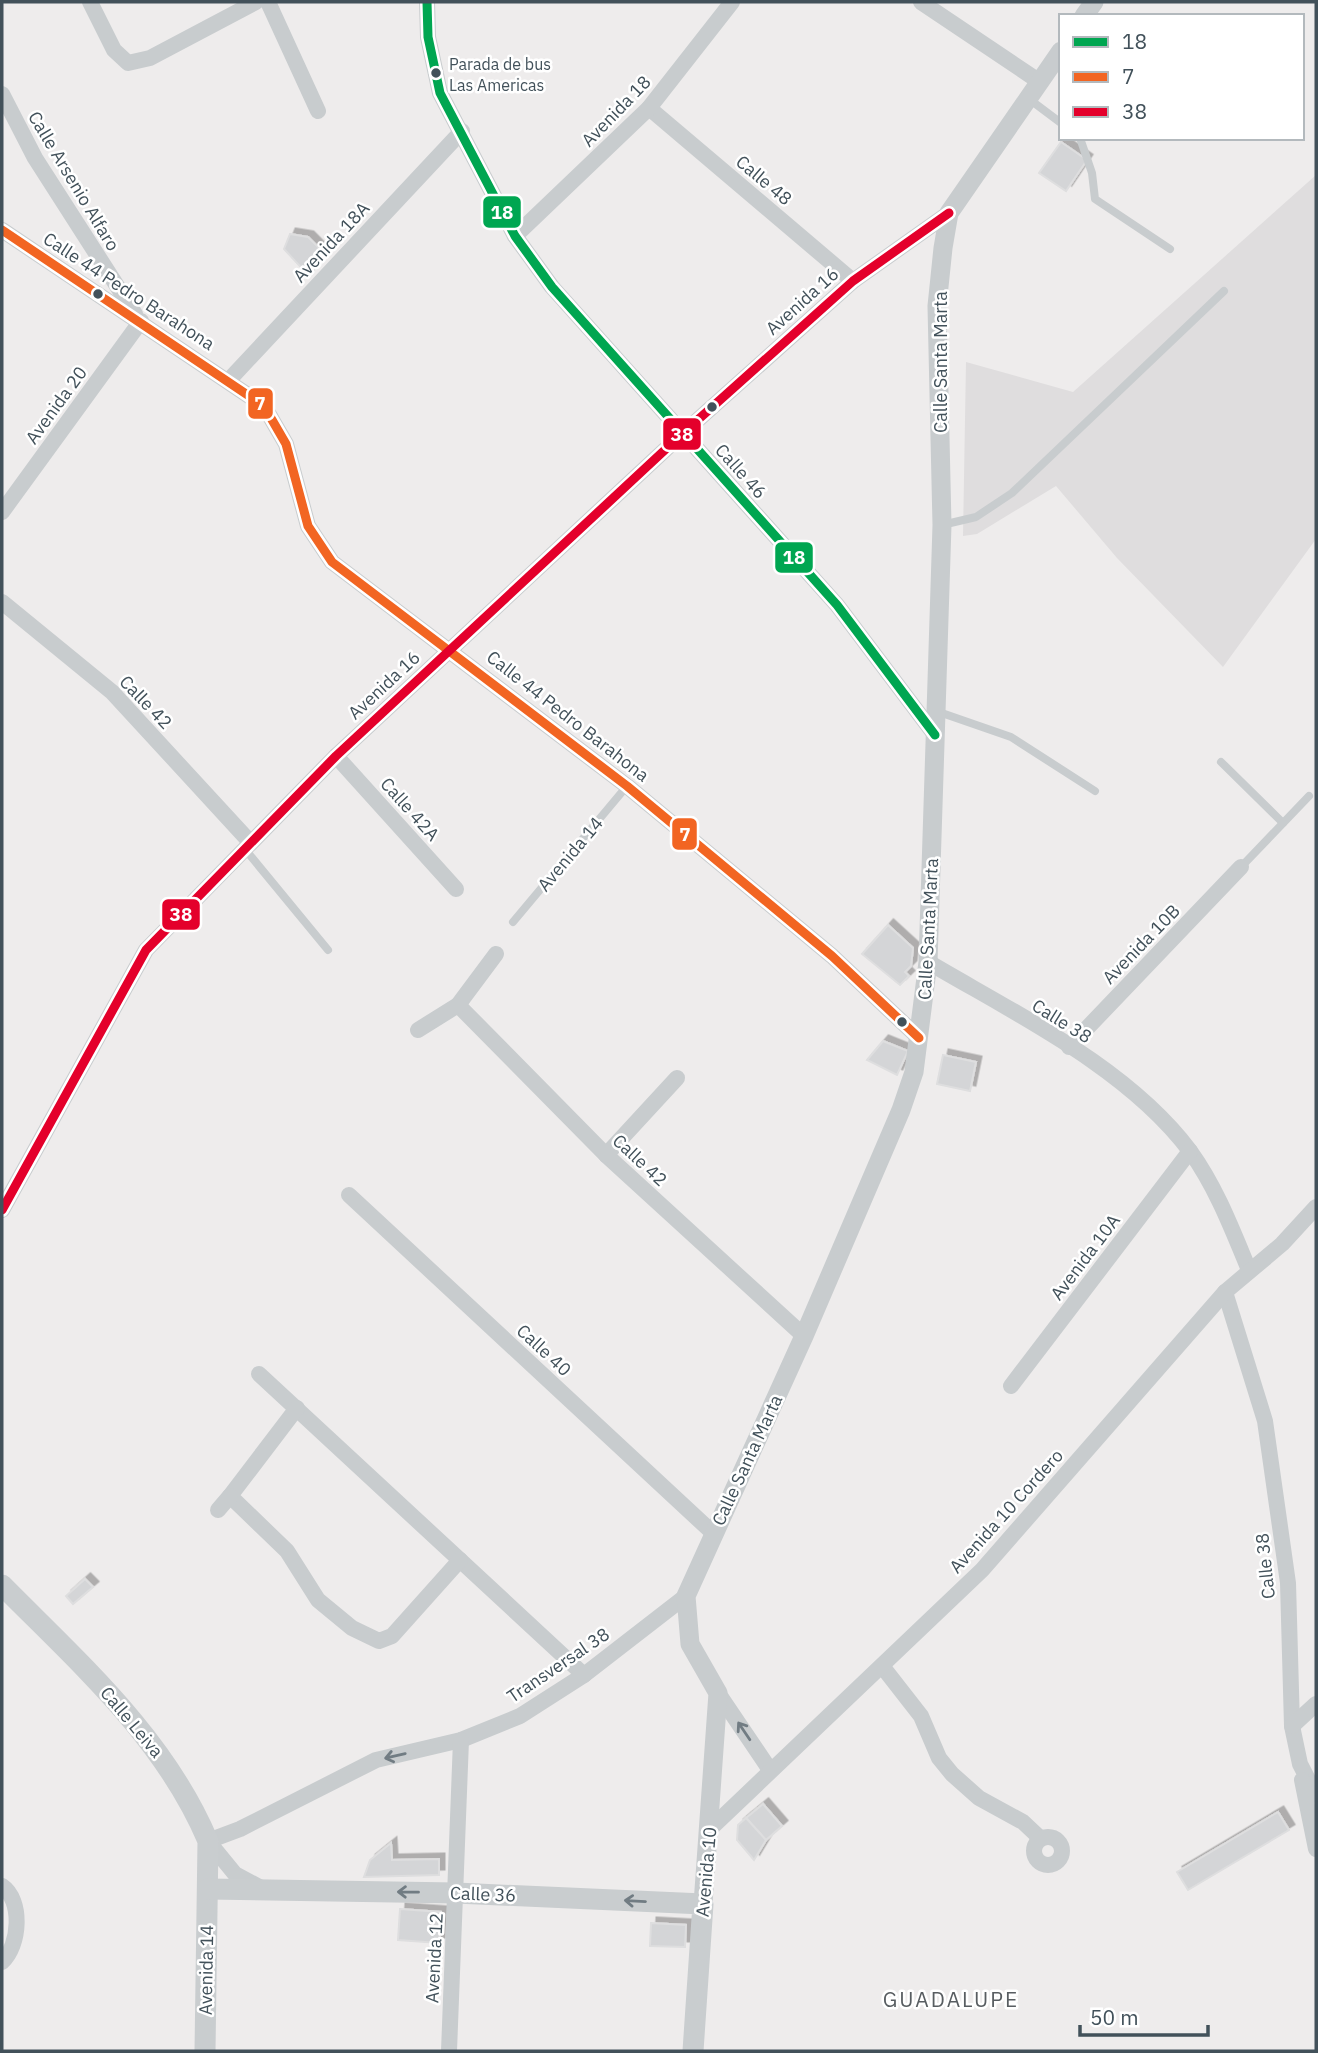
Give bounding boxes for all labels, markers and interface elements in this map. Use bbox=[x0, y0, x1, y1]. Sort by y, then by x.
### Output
legend bbox=[1059, 14, 1304, 140]
text: 18 bbox=[1122, 27, 1147, 55]
place label: Parada de bus Las Americas bbox=[449, 54, 551, 95]
text: 7 bbox=[1122, 62, 1135, 90]
marker: Parada de bus Las Americas bbox=[429, 66, 443, 80]
street label: Avenida 18 bbox=[576, 70, 656, 152]
text: 38 bbox=[1122, 97, 1147, 125]
street label: Calle Arsenio Alfaro bbox=[23, 107, 125, 255]
street label: Calle 48 bbox=[731, 150, 797, 210]
line badge: 18 bbox=[482, 195, 522, 229]
street label: Avenida 18A bbox=[288, 197, 374, 287]
text: 18 bbox=[491, 200, 513, 224]
street label: Calle 44 Pedro Barahona bbox=[39, 227, 219, 355]
street label: Avenida 16 bbox=[761, 262, 843, 340]
unlabelled marker bbox=[91, 287, 105, 301]
street label: Calle Santa Marta bbox=[929, 291, 952, 433]
street label: Avenida 20 bbox=[20, 362, 92, 448]
line badge: 7 bbox=[247, 387, 274, 420]
text: 7 bbox=[254, 391, 266, 415]
unlabelled marker bbox=[705, 400, 719, 414]
line badge: 38 bbox=[662, 417, 702, 451]
text: 38 bbox=[671, 422, 693, 446]
street label: Calle 46 bbox=[710, 439, 772, 503]
line badge: 18 bbox=[774, 541, 814, 574]
text: 18 bbox=[783, 545, 805, 569]
street label: Calle 44 Pedro Barahona bbox=[482, 645, 654, 787]
street label: Avenida 16 bbox=[343, 646, 425, 724]
street label: Calle 42 bbox=[115, 670, 177, 734]
street label: Calle 42A bbox=[375, 772, 445, 846]
street label: Avenida 14 bbox=[532, 812, 608, 896]
line badge: 7 bbox=[671, 817, 698, 851]
text: 7 bbox=[679, 822, 691, 846]
street label: Calle Santa Marta bbox=[913, 857, 943, 1000]
line badge: 38 bbox=[161, 898, 201, 931]
street label: Avenida 10B bbox=[1097, 899, 1185, 989]
text: 38 bbox=[170, 902, 192, 926]
street label: Calle 38 bbox=[1028, 994, 1096, 1048]
unlabelled marker bbox=[895, 1015, 909, 1029]
street label: Calle 42 bbox=[608, 1129, 672, 1191]
street label: Avenida 10A bbox=[1045, 1209, 1125, 1305]
street label: Calle 40 bbox=[512, 1319, 576, 1381]
street label: Calle Santa Marta bbox=[707, 1390, 788, 1529]
street label: Avenida 10 Cordero bbox=[944, 1444, 1068, 1578]
street label: Calle 38 bbox=[1250, 1532, 1280, 1600]
street label: Transversal 38 bbox=[502, 1622, 614, 1708]
street label: Calle Leiva bbox=[96, 1682, 169, 1763]
one-way arrow bbox=[737, 1722, 751, 1742]
one-way arrow bbox=[384, 1750, 407, 1763]
street label: Avenida 10 bbox=[691, 1826, 721, 1918]
street label: Calle 36 bbox=[450, 1881, 516, 1907]
one-way arrow bbox=[397, 1885, 420, 1899]
one-way arrow bbox=[624, 1895, 647, 1908]
street label: Avenida 12 bbox=[420, 1912, 448, 2004]
street label: Avenida 14 bbox=[194, 1924, 218, 2015]
district label: GUADALUPE bbox=[883, 1985, 1019, 2013]
scale bar bbox=[1080, 1994, 1208, 2038]
text: 50 m bbox=[1090, 2003, 1139, 2031]

